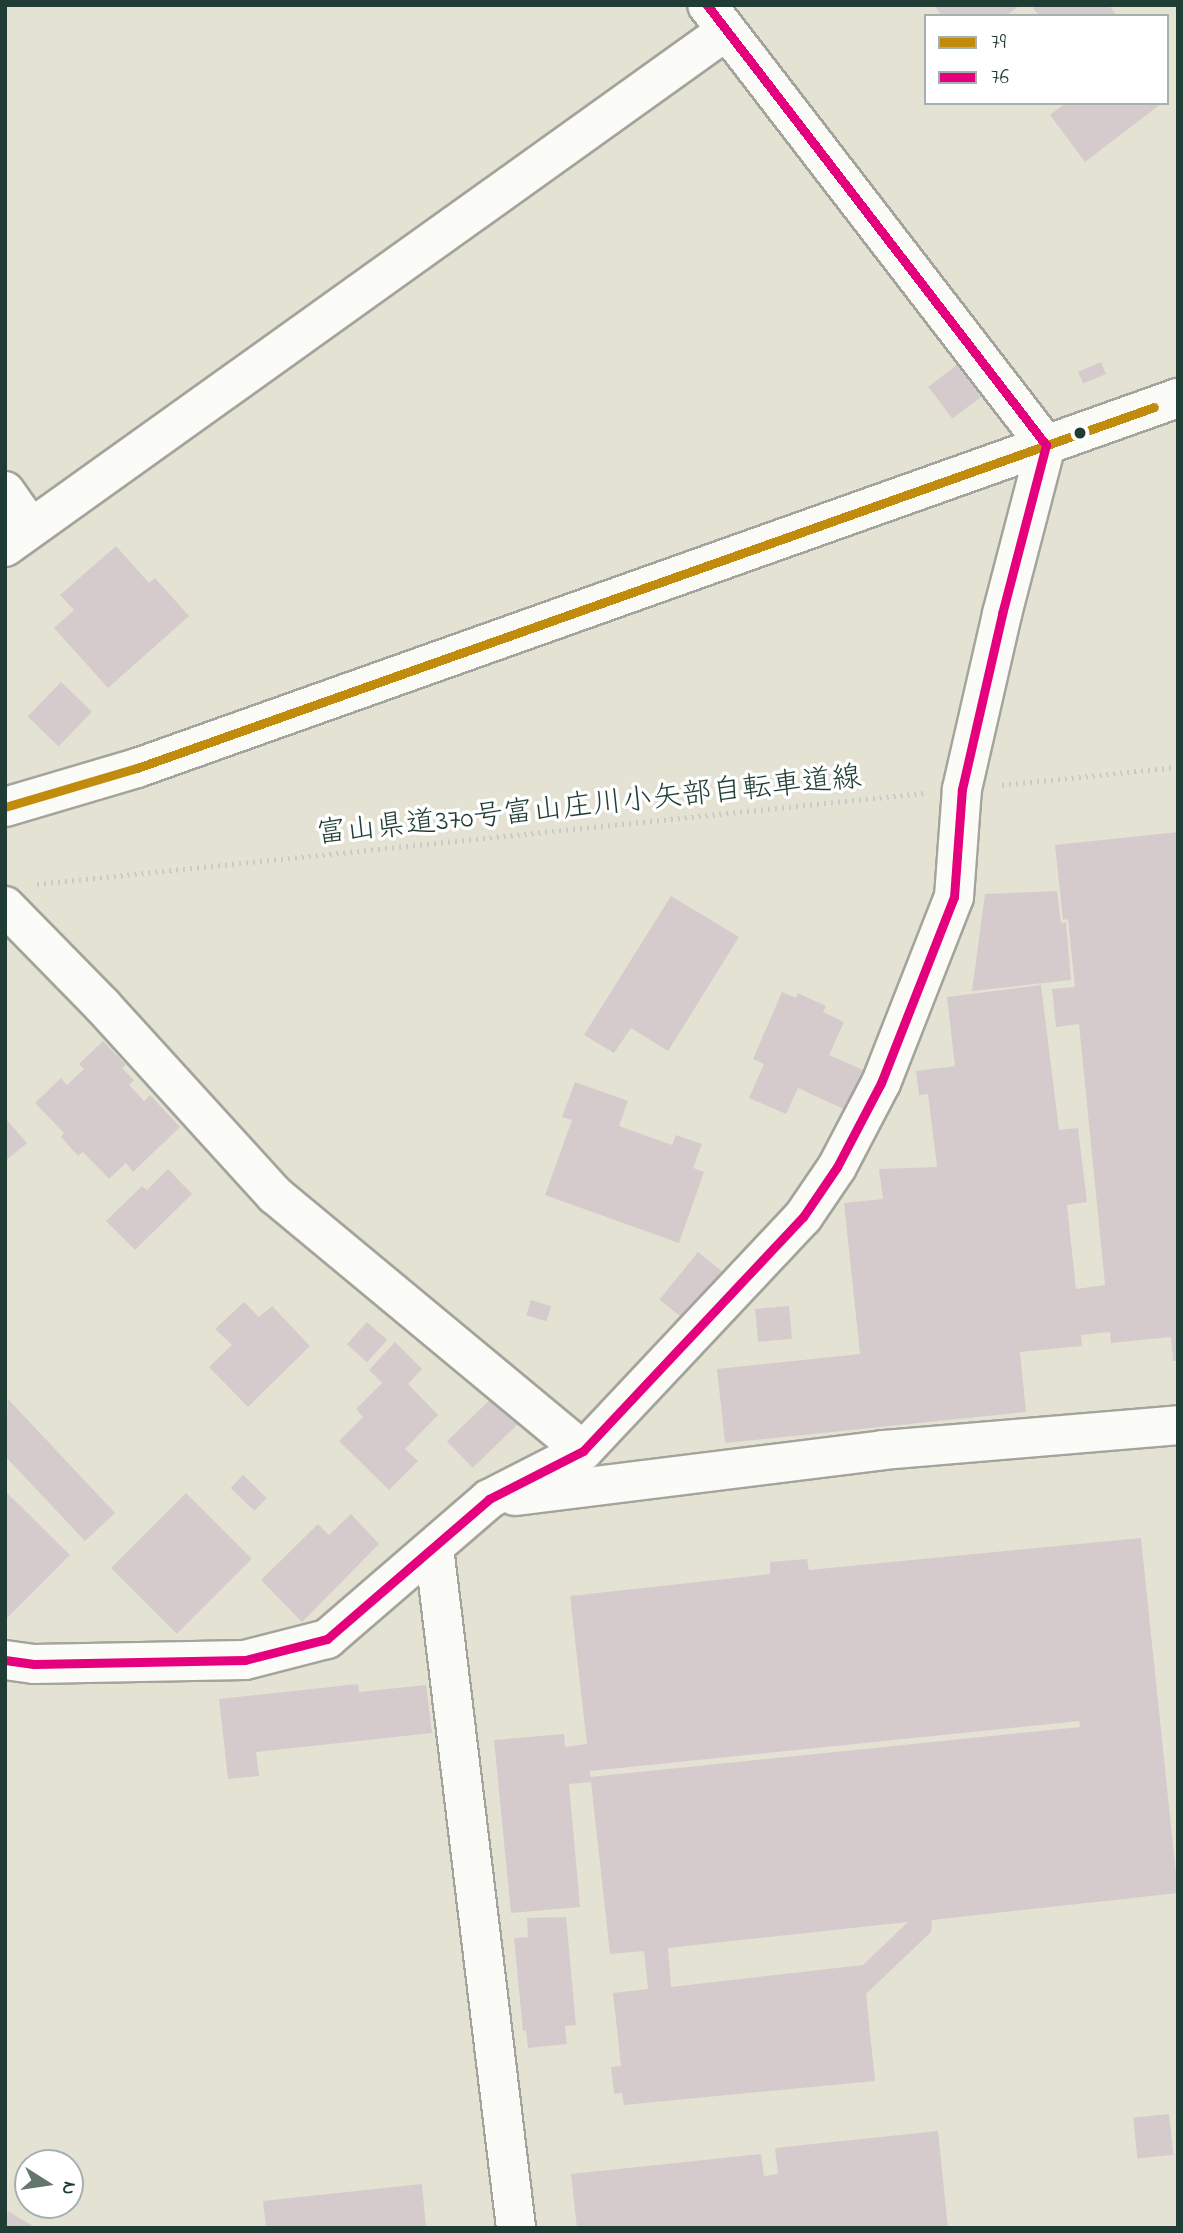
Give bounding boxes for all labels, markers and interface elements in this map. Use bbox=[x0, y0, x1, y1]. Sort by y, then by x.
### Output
legend bbox=[924, 14, 1169, 105]
text: 79 bbox=[991, 28, 1006, 58]
text: 76 bbox=[991, 63, 1009, 93]
unlabelled marker bbox=[1073, 426, 1087, 440]
street label: 富山県道370号富山庄川小矢部自転車道線 bbox=[315, 760, 863, 854]
north arrow bbox=[14, 2149, 84, 2219]
text: N bbox=[54, 2179, 83, 2197]

